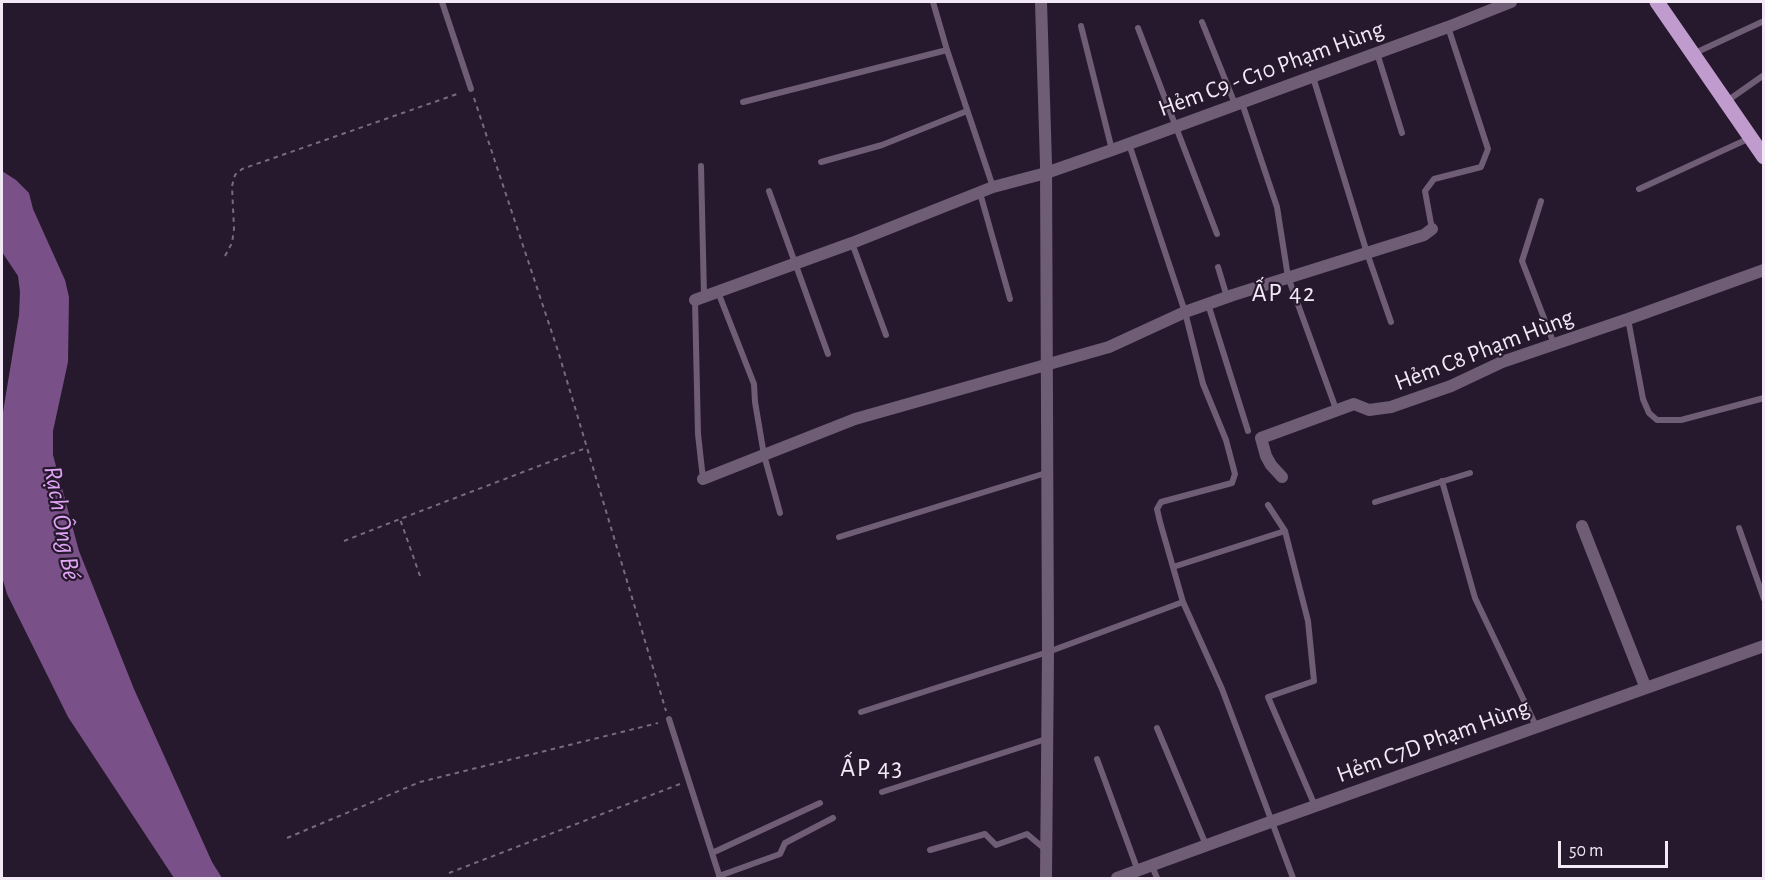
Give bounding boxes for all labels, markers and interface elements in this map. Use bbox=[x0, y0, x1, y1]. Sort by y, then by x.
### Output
street label: Hẻm C9 - C10 Phạm Hùng bbox=[1154, 15, 1388, 123]
district label: ẤP 42 bbox=[1252, 277, 1316, 309]
street label: Hẻm C8 Phạm Hùng bbox=[1391, 303, 1577, 397]
water label: Rạch Ông Bé bbox=[37, 464, 87, 582]
street label: Hẻm C7D Phạm Hùng bbox=[1333, 693, 1533, 789]
district label: ẤP 43 bbox=[840, 752, 904, 784]
scale bar bbox=[1561, 829, 1670, 867]
text: 50 m bbox=[1569, 842, 1603, 860]

